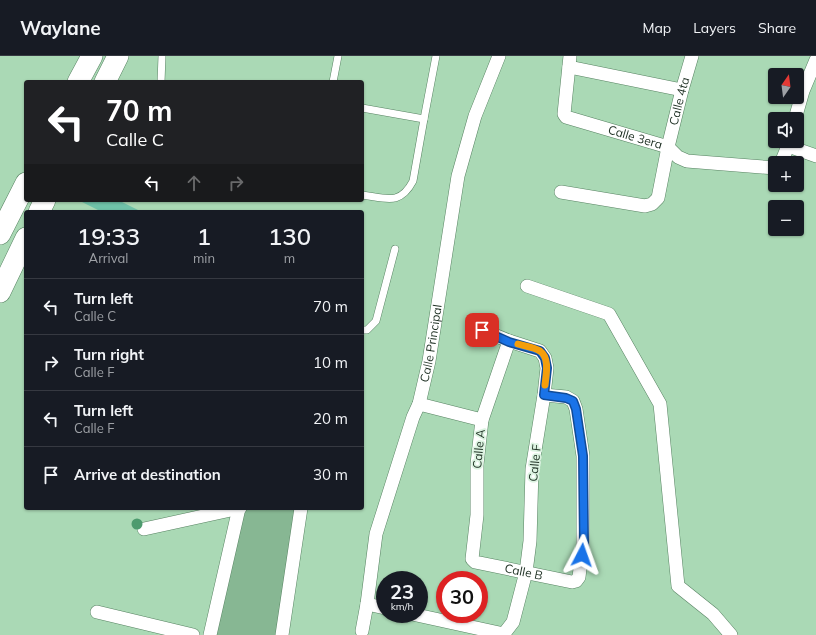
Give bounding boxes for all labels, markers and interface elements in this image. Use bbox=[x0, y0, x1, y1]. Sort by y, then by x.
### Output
text: Waylane bbox=[20, 16, 101, 40]
text: Map bbox=[642, 19, 671, 37]
text: Layers bbox=[693, 19, 736, 37]
text: Share bbox=[758, 19, 796, 37]
north arrow bbox=[768, 68, 804, 104]
map controls bbox=[768, 68, 804, 236]
street label: Calle 4ta bbox=[666, 75, 692, 127]
text: 70 m bbox=[106, 93, 172, 128]
icon: left bbox=[40, 96, 92, 148]
button: sound bbox=[768, 112, 804, 148]
street label: Calle 3era bbox=[606, 122, 664, 152]
text: Calle C bbox=[106, 128, 164, 151]
button: + bbox=[768, 156, 804, 192]
icon: left bbox=[141, 172, 163, 194]
icon: ahead bbox=[183, 172, 205, 194]
icon: right bbox=[225, 172, 247, 194]
button: − bbox=[768, 200, 804, 236]
text: 19:33 bbox=[77, 221, 140, 251]
text: 1 bbox=[197, 221, 211, 251]
text: 130 bbox=[268, 221, 311, 251]
text: Arrival bbox=[89, 250, 128, 266]
text: min bbox=[193, 250, 215, 266]
text: m bbox=[284, 250, 295, 266]
text: Turn left bbox=[74, 289, 133, 308]
icon: left bbox=[40, 296, 62, 318]
text: 70 m bbox=[313, 297, 348, 316]
street label: Calle Principal bbox=[416, 303, 445, 384]
text: Calle C bbox=[74, 308, 116, 324]
pin bbox=[465, 313, 499, 347]
icon: arrive bbox=[471, 319, 493, 341]
text: Turn right bbox=[74, 345, 144, 364]
icon: right bbox=[40, 352, 62, 374]
text: 10 m bbox=[313, 353, 348, 372]
text: Calle F bbox=[74, 364, 114, 380]
text: Turn left bbox=[74, 401, 133, 420]
icon: left bbox=[40, 408, 62, 430]
text: 20 m bbox=[313, 409, 348, 428]
text: Calle F bbox=[74, 420, 114, 436]
street label: Calle A bbox=[469, 428, 488, 469]
street label: Calle F bbox=[525, 443, 544, 482]
icon: arrive bbox=[40, 464, 62, 486]
text: Arrive at destination bbox=[74, 465, 221, 484]
text: 30 m bbox=[313, 465, 348, 484]
position arrow bbox=[561, 534, 603, 576]
street label: Calle B bbox=[503, 560, 544, 583]
speed limit sign: 30 bbox=[436, 571, 488, 623]
text: 23 bbox=[390, 579, 414, 604]
text: km/h bbox=[391, 600, 413, 613]

